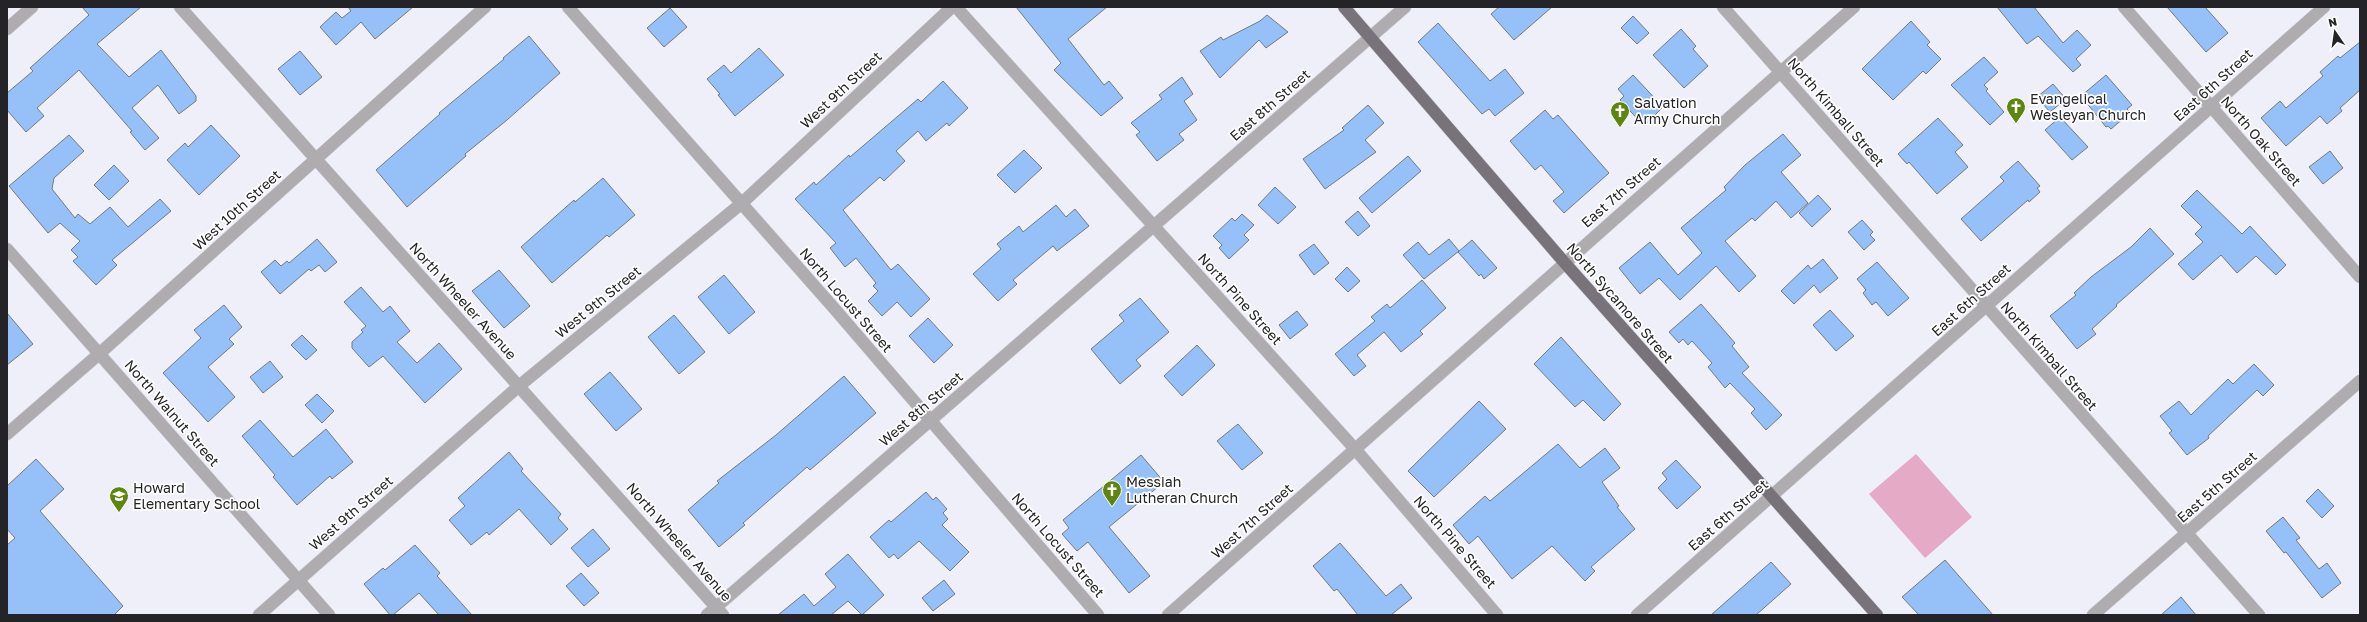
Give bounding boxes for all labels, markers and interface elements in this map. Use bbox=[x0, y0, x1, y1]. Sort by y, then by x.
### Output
north arrow bbox=[2315, 12, 2355, 52]
text: N bbox=[2327, 14, 2338, 29]
street label: East 6th Street bbox=[2170, 45, 2256, 125]
street label: West 9th Street bbox=[796, 48, 885, 132]
street label: North Kimball Street bbox=[1784, 54, 1888, 170]
street label: East 8th Street bbox=[1226, 65, 1313, 144]
place label: Evangelical Wesleyan Church bbox=[2030, 90, 2146, 123]
street label: North Oak Street bbox=[2218, 92, 2305, 189]
place label: Salvation Army Church bbox=[1634, 94, 1720, 127]
church icon: Evangelical Wesleyan Church bbox=[2005, 96, 2027, 124]
church icon: Salvation Army Church bbox=[1609, 100, 1631, 128]
street label: East 7th Street bbox=[1578, 153, 1664, 231]
street label: West 10th Street bbox=[189, 166, 284, 253]
street label: North Wheeler Avenue bbox=[406, 239, 520, 363]
street label: North Sycamore Street bbox=[1564, 239, 1677, 366]
street label: North Locust Street bbox=[796, 244, 896, 355]
street label: North Pine Street bbox=[1195, 249, 1286, 348]
street label: East 6th Street bbox=[1928, 260, 2014, 340]
street label: West 9th Street bbox=[551, 262, 644, 341]
street label: North Kimball Street bbox=[1997, 298, 2101, 414]
street label: North Walnut Street bbox=[122, 356, 223, 469]
street label: West 8th Street bbox=[875, 368, 966, 450]
street label: East 5th Street bbox=[2173, 447, 2260, 526]
street label: West 9th Street bbox=[305, 472, 396, 554]
place label: Messiah Lutheran Church bbox=[1126, 473, 1238, 506]
street label: East 6th Street bbox=[1684, 475, 1771, 554]
place label: Howard Elementary School bbox=[133, 479, 260, 512]
street label: North Wheeler Avenue bbox=[623, 479, 736, 604]
church icon: Messiah Lutheran Church bbox=[1101, 479, 1123, 507]
street label: West 7th Street bbox=[1207, 479, 1296, 562]
school or university icon: Howard Elementary School bbox=[108, 485, 130, 513]
street label: North Locust Street bbox=[1008, 489, 1108, 600]
street label: North Pine Street bbox=[1411, 492, 1500, 591]

